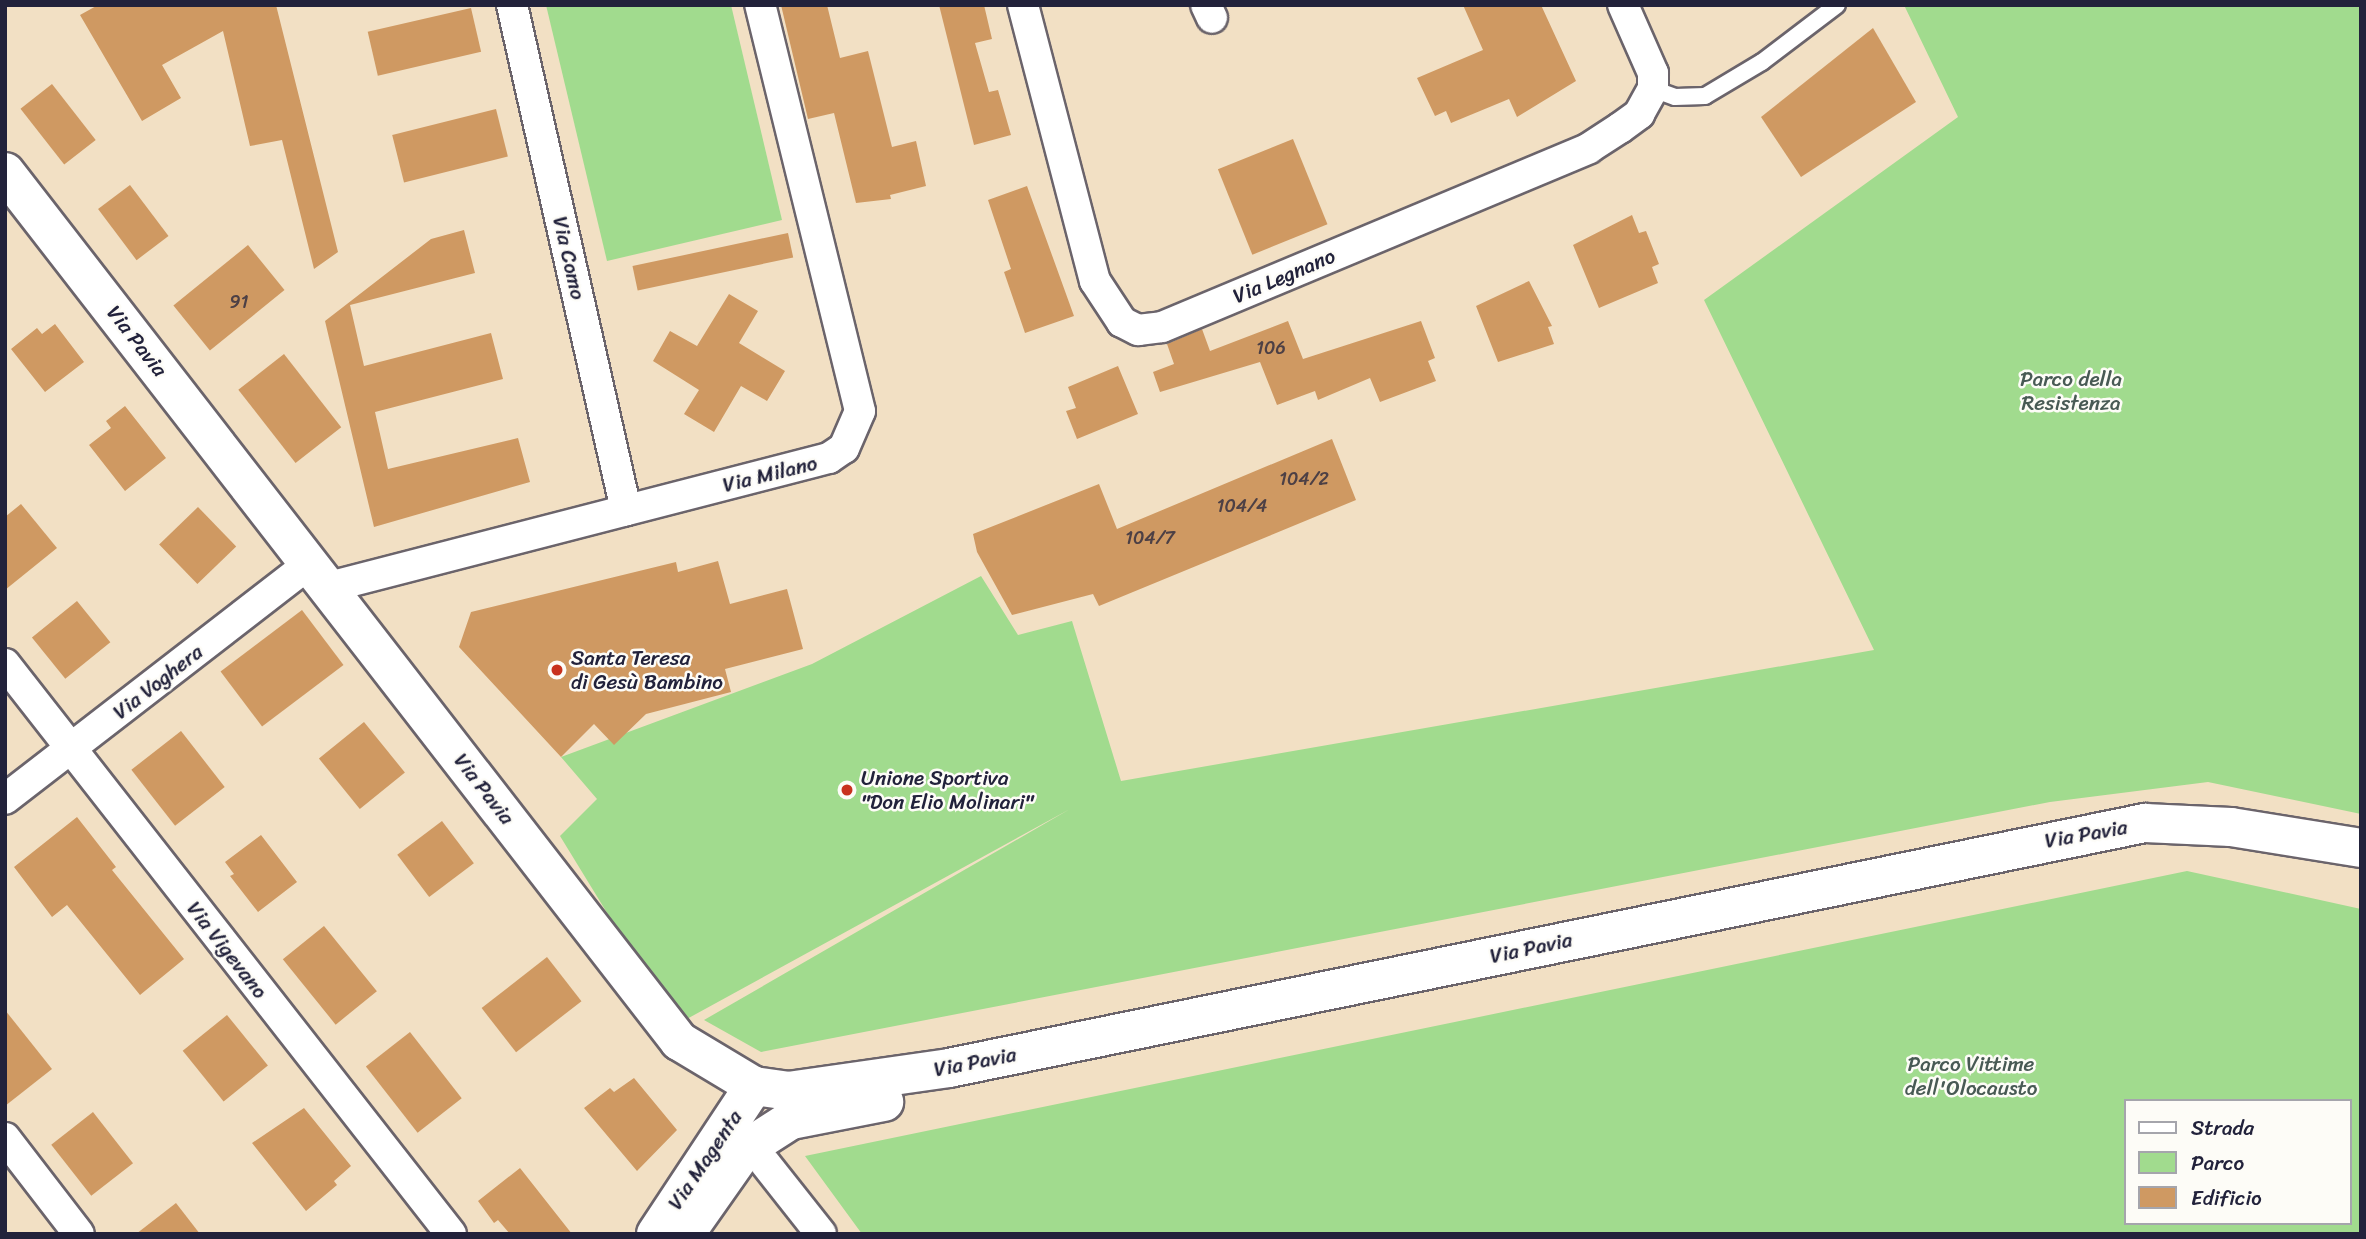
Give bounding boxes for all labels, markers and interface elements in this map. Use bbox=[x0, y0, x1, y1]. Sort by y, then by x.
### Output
street label: Via Como bbox=[547, 214, 591, 302]
street label: Via Legnano bbox=[1229, 243, 1339, 309]
house number: 91 bbox=[230, 291, 248, 313]
street label: Via Pavia bbox=[101, 300, 173, 382]
house number: 106 bbox=[1256, 337, 1286, 359]
park label: Parco della Resistenza bbox=[2020, 366, 2122, 416]
street label: Via Milano bbox=[721, 450, 819, 498]
house number: 104/2 bbox=[1279, 468, 1329, 490]
house number: 104/4 bbox=[1217, 495, 1267, 517]
house number: 104/7 bbox=[1125, 527, 1175, 549]
street label: Via Voghera bbox=[108, 639, 208, 725]
place label: Santa Teresa di Gesù Bambino bbox=[571, 645, 722, 695]
marker: Santa Teresa di Gesù Bambino bbox=[549, 662, 565, 678]
street label: Via Pavia bbox=[448, 748, 520, 830]
place label: Unione Sportiva "Don Elio Molinari" bbox=[861, 765, 1034, 815]
marker: Unione Sportiva "Don Elio Molinari" bbox=[839, 782, 855, 798]
street label: Via Pavia bbox=[2043, 814, 2129, 854]
street label: Via Vigevano bbox=[181, 896, 273, 1004]
street label: Via Pavia bbox=[1487, 927, 1575, 969]
street label: Via Pavia bbox=[932, 1042, 1018, 1082]
park label: Parco Vittime dell'Olocausto bbox=[1905, 1051, 2037, 1101]
legend bbox=[2124, 1099, 2352, 1225]
street label: Via Magenta bbox=[663, 1106, 747, 1214]
text: Strada bbox=[2191, 1109, 2254, 1147]
text: Parco bbox=[2191, 1144, 2244, 1182]
text: Edificio bbox=[2191, 1179, 2262, 1217]

